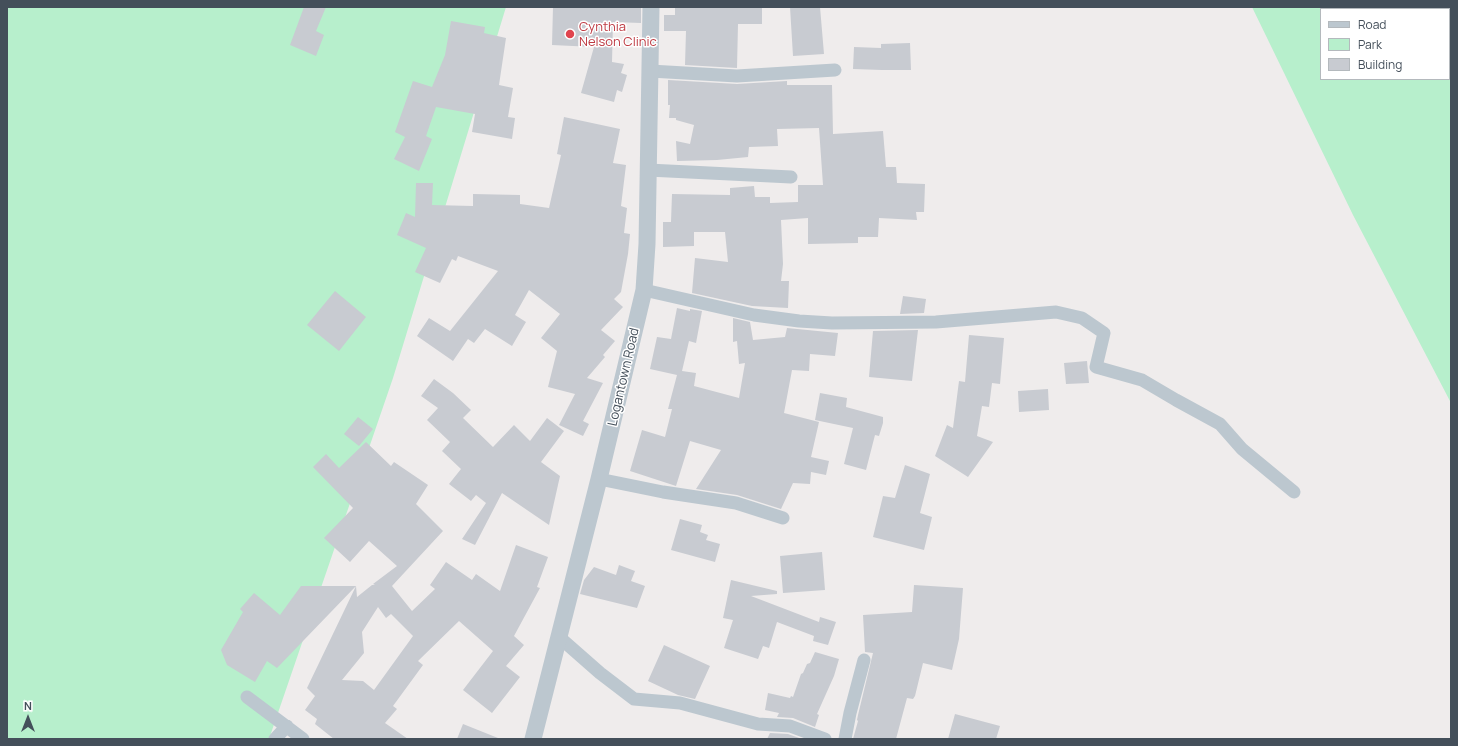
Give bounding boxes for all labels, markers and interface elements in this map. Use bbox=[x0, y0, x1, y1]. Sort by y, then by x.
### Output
legend bbox=[1320, 8, 1450, 80]
text: Road bbox=[1358, 16, 1386, 33]
place label: Cynthia Nelson Clinic bbox=[579, 19, 657, 50]
marker: Cynthia Nelson Clinic bbox=[564, 28, 576, 40]
text: Park bbox=[1358, 36, 1382, 53]
text: Building bbox=[1358, 56, 1402, 73]
street label: Logantown Road bbox=[605, 326, 643, 428]
north arrow bbox=[8, 698, 48, 738]
text: N bbox=[24, 698, 32, 713]

